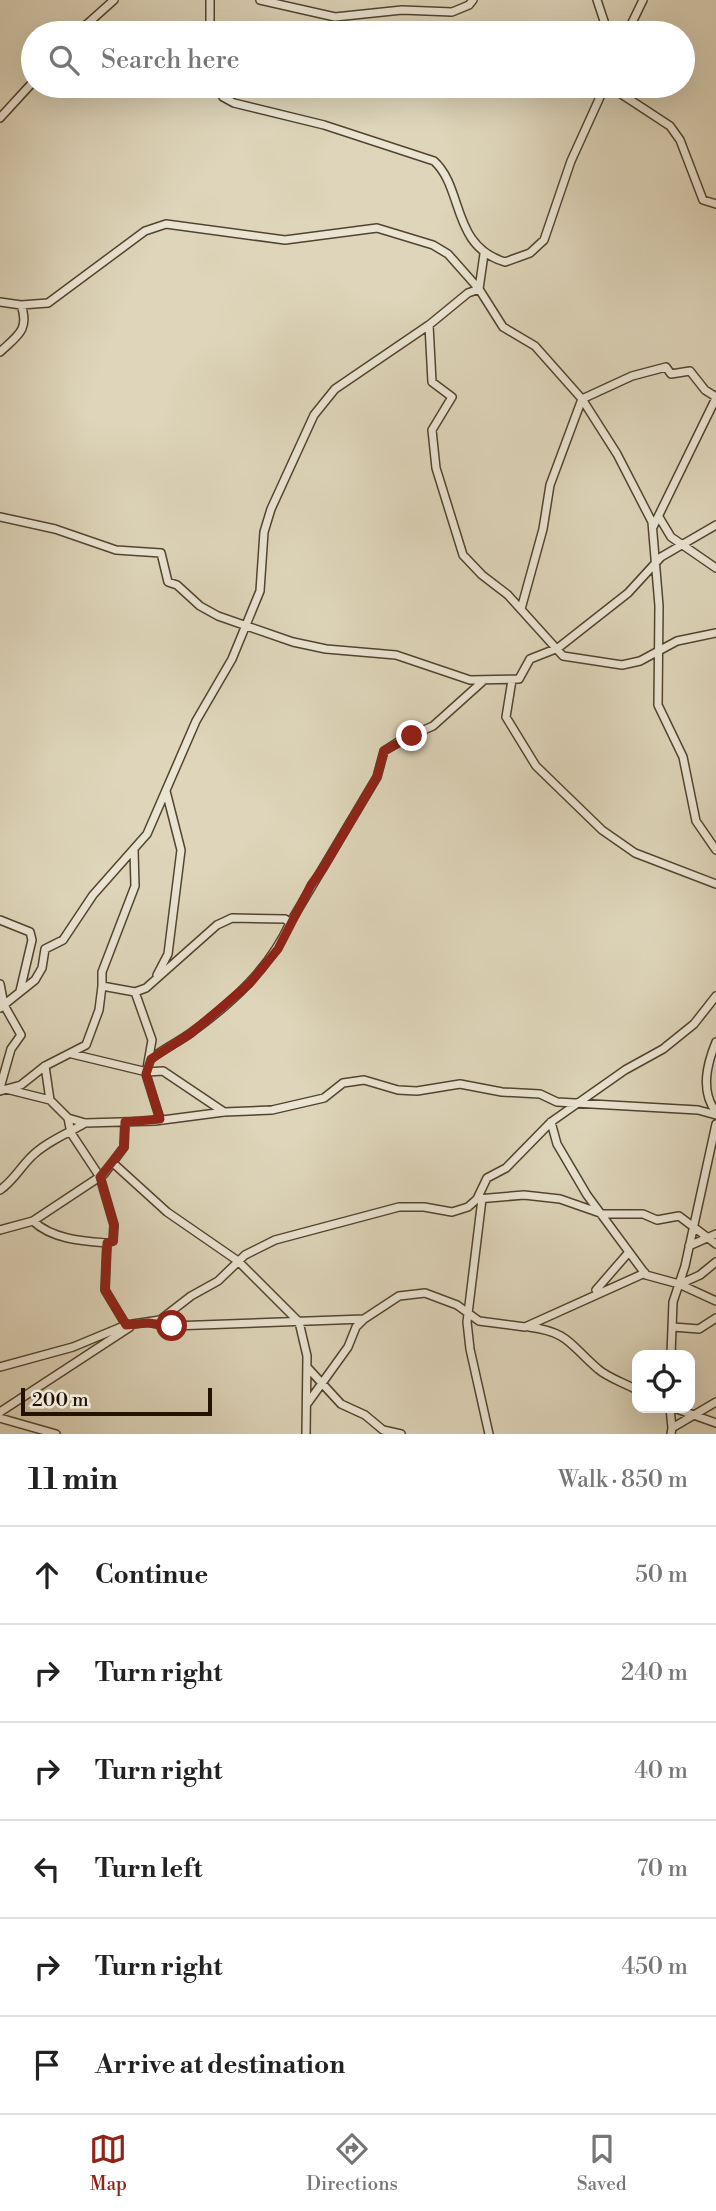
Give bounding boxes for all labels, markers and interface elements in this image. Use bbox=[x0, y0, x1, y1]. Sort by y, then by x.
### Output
search box bbox=[21, 21, 695, 98]
icon: search bbox=[45, 41, 83, 79]
text: Search here bbox=[101, 44, 240, 76]
route end bbox=[396, 720, 427, 751]
route start bbox=[156, 1310, 187, 1341]
map controls bbox=[632, 1350, 695, 1413]
button: locate bbox=[632, 1350, 695, 1413]
scale bar bbox=[21, 1385, 212, 1417]
text: 200 m bbox=[32, 1388, 89, 1412]
text: 11 min bbox=[28, 1461, 118, 1499]
text: Walk · 850 m bbox=[558, 1466, 688, 1494]
icon: ahead bbox=[28, 1556, 66, 1594]
text: Continue bbox=[95, 1559, 208, 1591]
text: 50 m bbox=[635, 1561, 688, 1589]
icon: right bbox=[28, 1654, 66, 1692]
text: Turn right bbox=[95, 1657, 223, 1689]
text: 240 m bbox=[621, 1659, 688, 1687]
icon: right bbox=[28, 1752, 66, 1790]
text: Turn right bbox=[95, 1755, 223, 1787]
text: 40 m bbox=[634, 1757, 688, 1785]
icon: left bbox=[28, 1850, 66, 1888]
text: Turn left bbox=[95, 1853, 203, 1885]
text: 70 m bbox=[637, 1855, 688, 1883]
icon: right bbox=[28, 1948, 66, 1986]
text: Turn right bbox=[95, 1951, 223, 1983]
text: 450 m bbox=[622, 1953, 688, 1981]
icon: arrive bbox=[28, 2046, 66, 2084]
text: Arrive at destination bbox=[95, 2049, 345, 2081]
tab: Map bbox=[89, 2130, 127, 2196]
tab: Directions bbox=[306, 2130, 398, 2196]
tab: Saved bbox=[577, 2130, 627, 2196]

